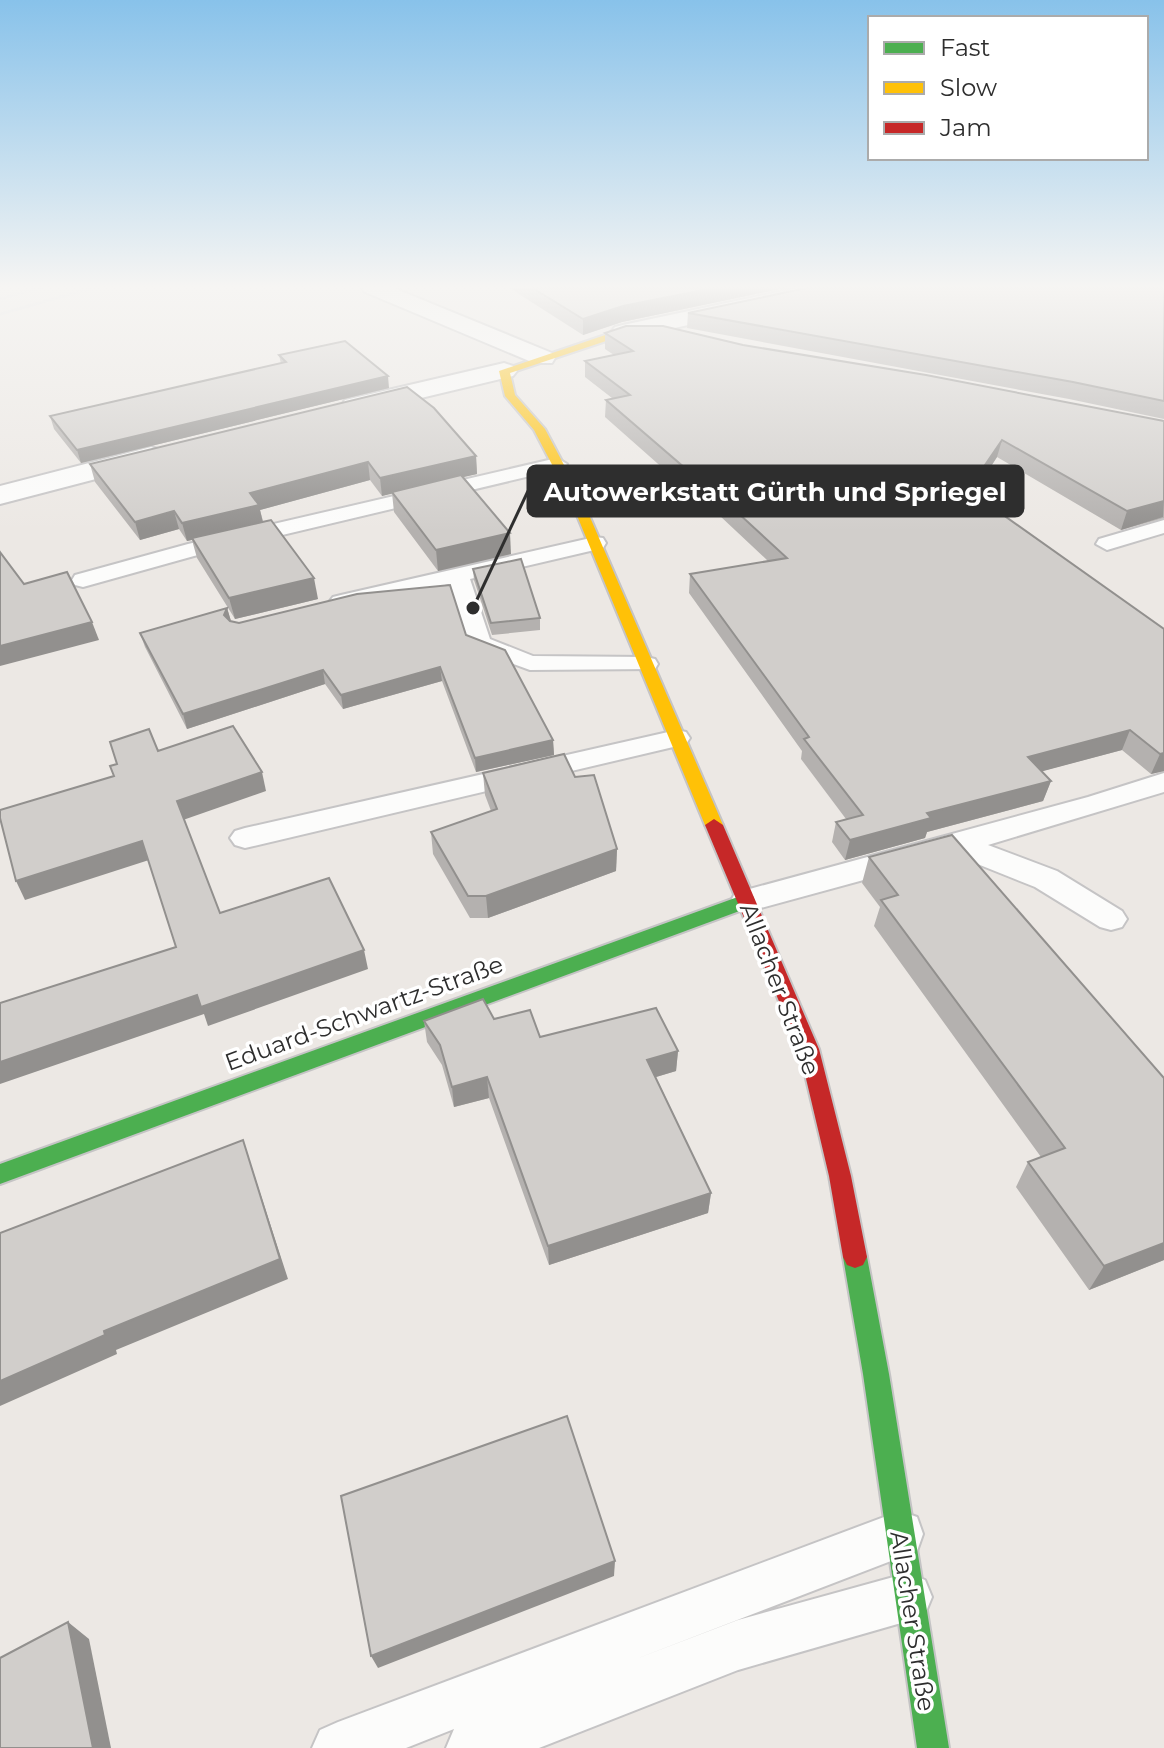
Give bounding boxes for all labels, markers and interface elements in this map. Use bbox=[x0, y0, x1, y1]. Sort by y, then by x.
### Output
legend bbox=[868, 16, 1148, 160]
text: Fast bbox=[940, 33, 991, 62]
text: Slow bbox=[940, 73, 997, 102]
text: Jam bbox=[939, 113, 992, 142]
callout: Autowerkstatt Gürth und Spriegel bbox=[528, 466, 1023, 516]
text: Autowerkstatt Gürth und Spriegel bbox=[542, 476, 1007, 508]
street label: Allacher Straße bbox=[734, 899, 826, 1079]
street label: Eduard-Schwartz-Straße bbox=[221, 949, 507, 1077]
street label: Allacher Straße bbox=[884, 1529, 942, 1713]

